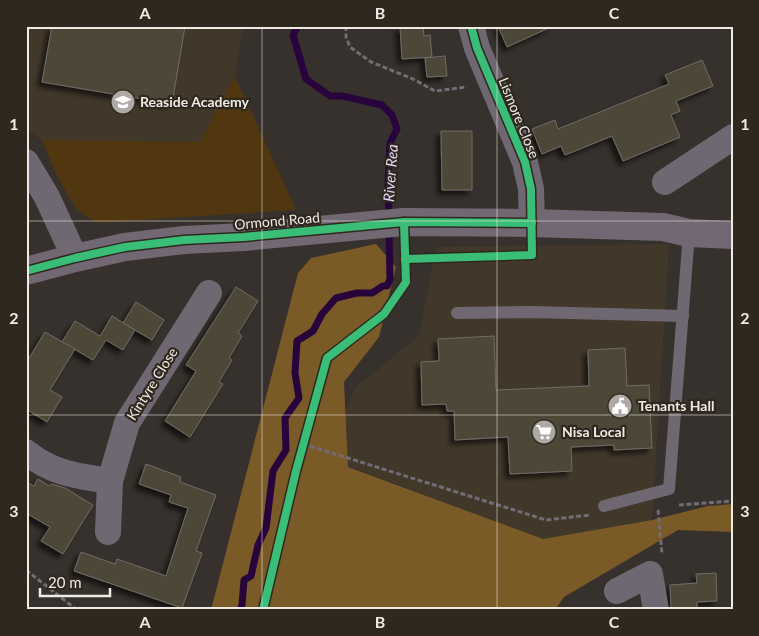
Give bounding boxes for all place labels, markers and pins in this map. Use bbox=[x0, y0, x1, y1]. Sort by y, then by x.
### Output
school or university icon: Reaside Academy bbox=[110, 89, 136, 115]
place label: Reaside Academy bbox=[140, 93, 250, 110]
public building icon: Tenants Hall bbox=[607, 393, 633, 419]
place label: Tenants Hall bbox=[638, 397, 714, 414]
supermarket icon: Nisa Local bbox=[531, 419, 557, 445]
place label: Nisa Local bbox=[562, 423, 625, 440]

